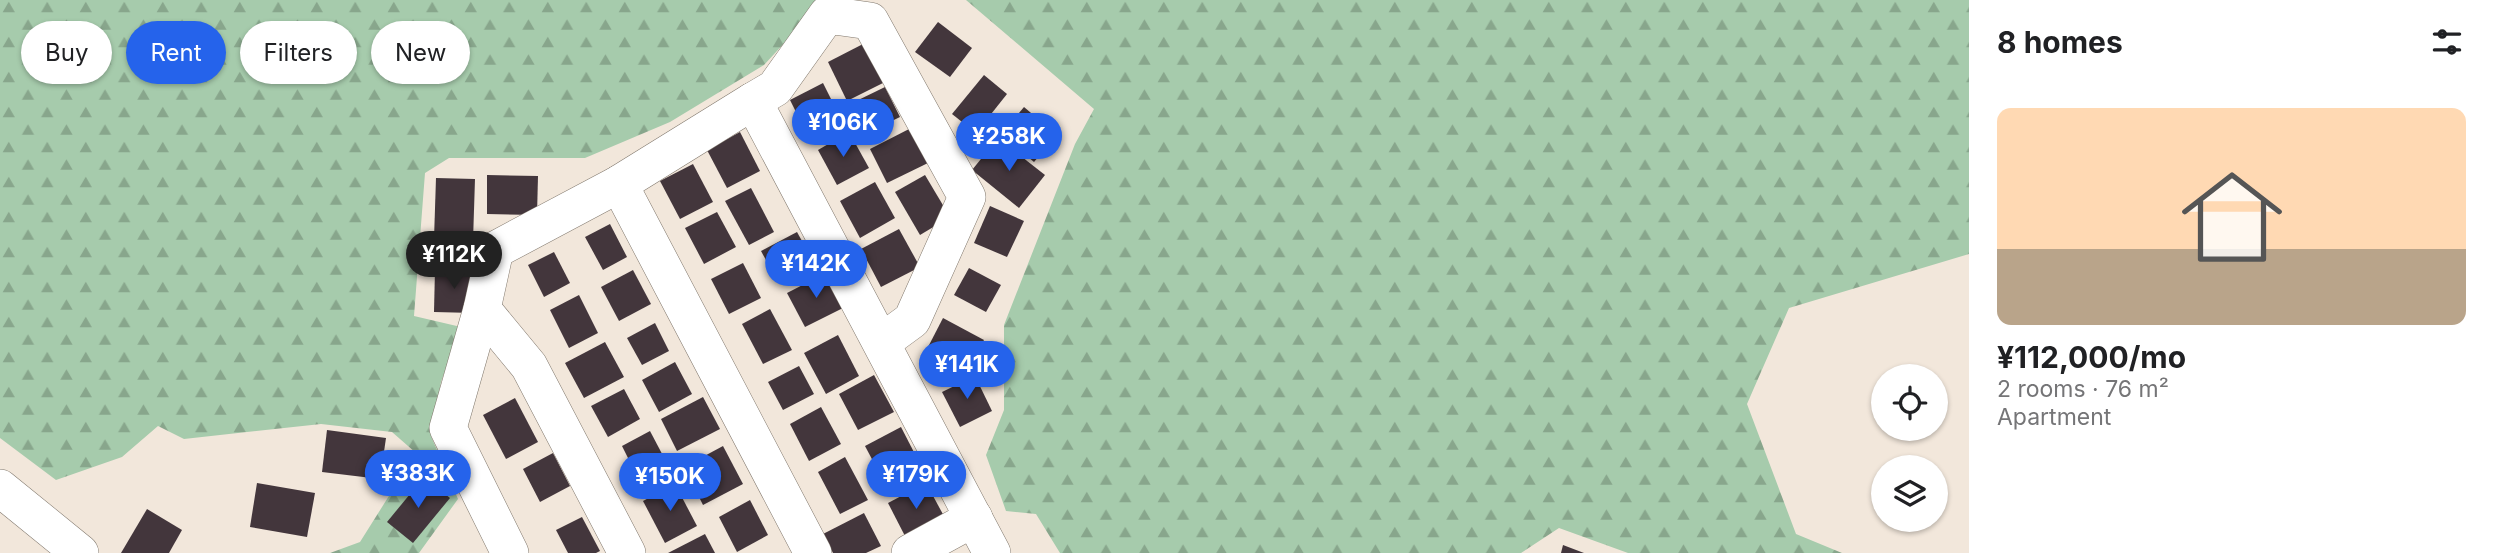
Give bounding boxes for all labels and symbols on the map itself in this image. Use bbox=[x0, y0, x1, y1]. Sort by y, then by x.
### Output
pin: ¥106K bbox=[794, 100, 892, 159]
pin: ¥258K bbox=[960, 114, 1058, 173]
pin: ¥112K bbox=[405, 232, 503, 291]
pin: ¥142K bbox=[767, 240, 865, 300]
pin: ¥141K bbox=[918, 342, 1016, 401]
pin: ¥383K bbox=[369, 450, 467, 510]
pin: ¥179K bbox=[867, 452, 965, 511]
pin: ¥150K bbox=[621, 454, 719, 513]

